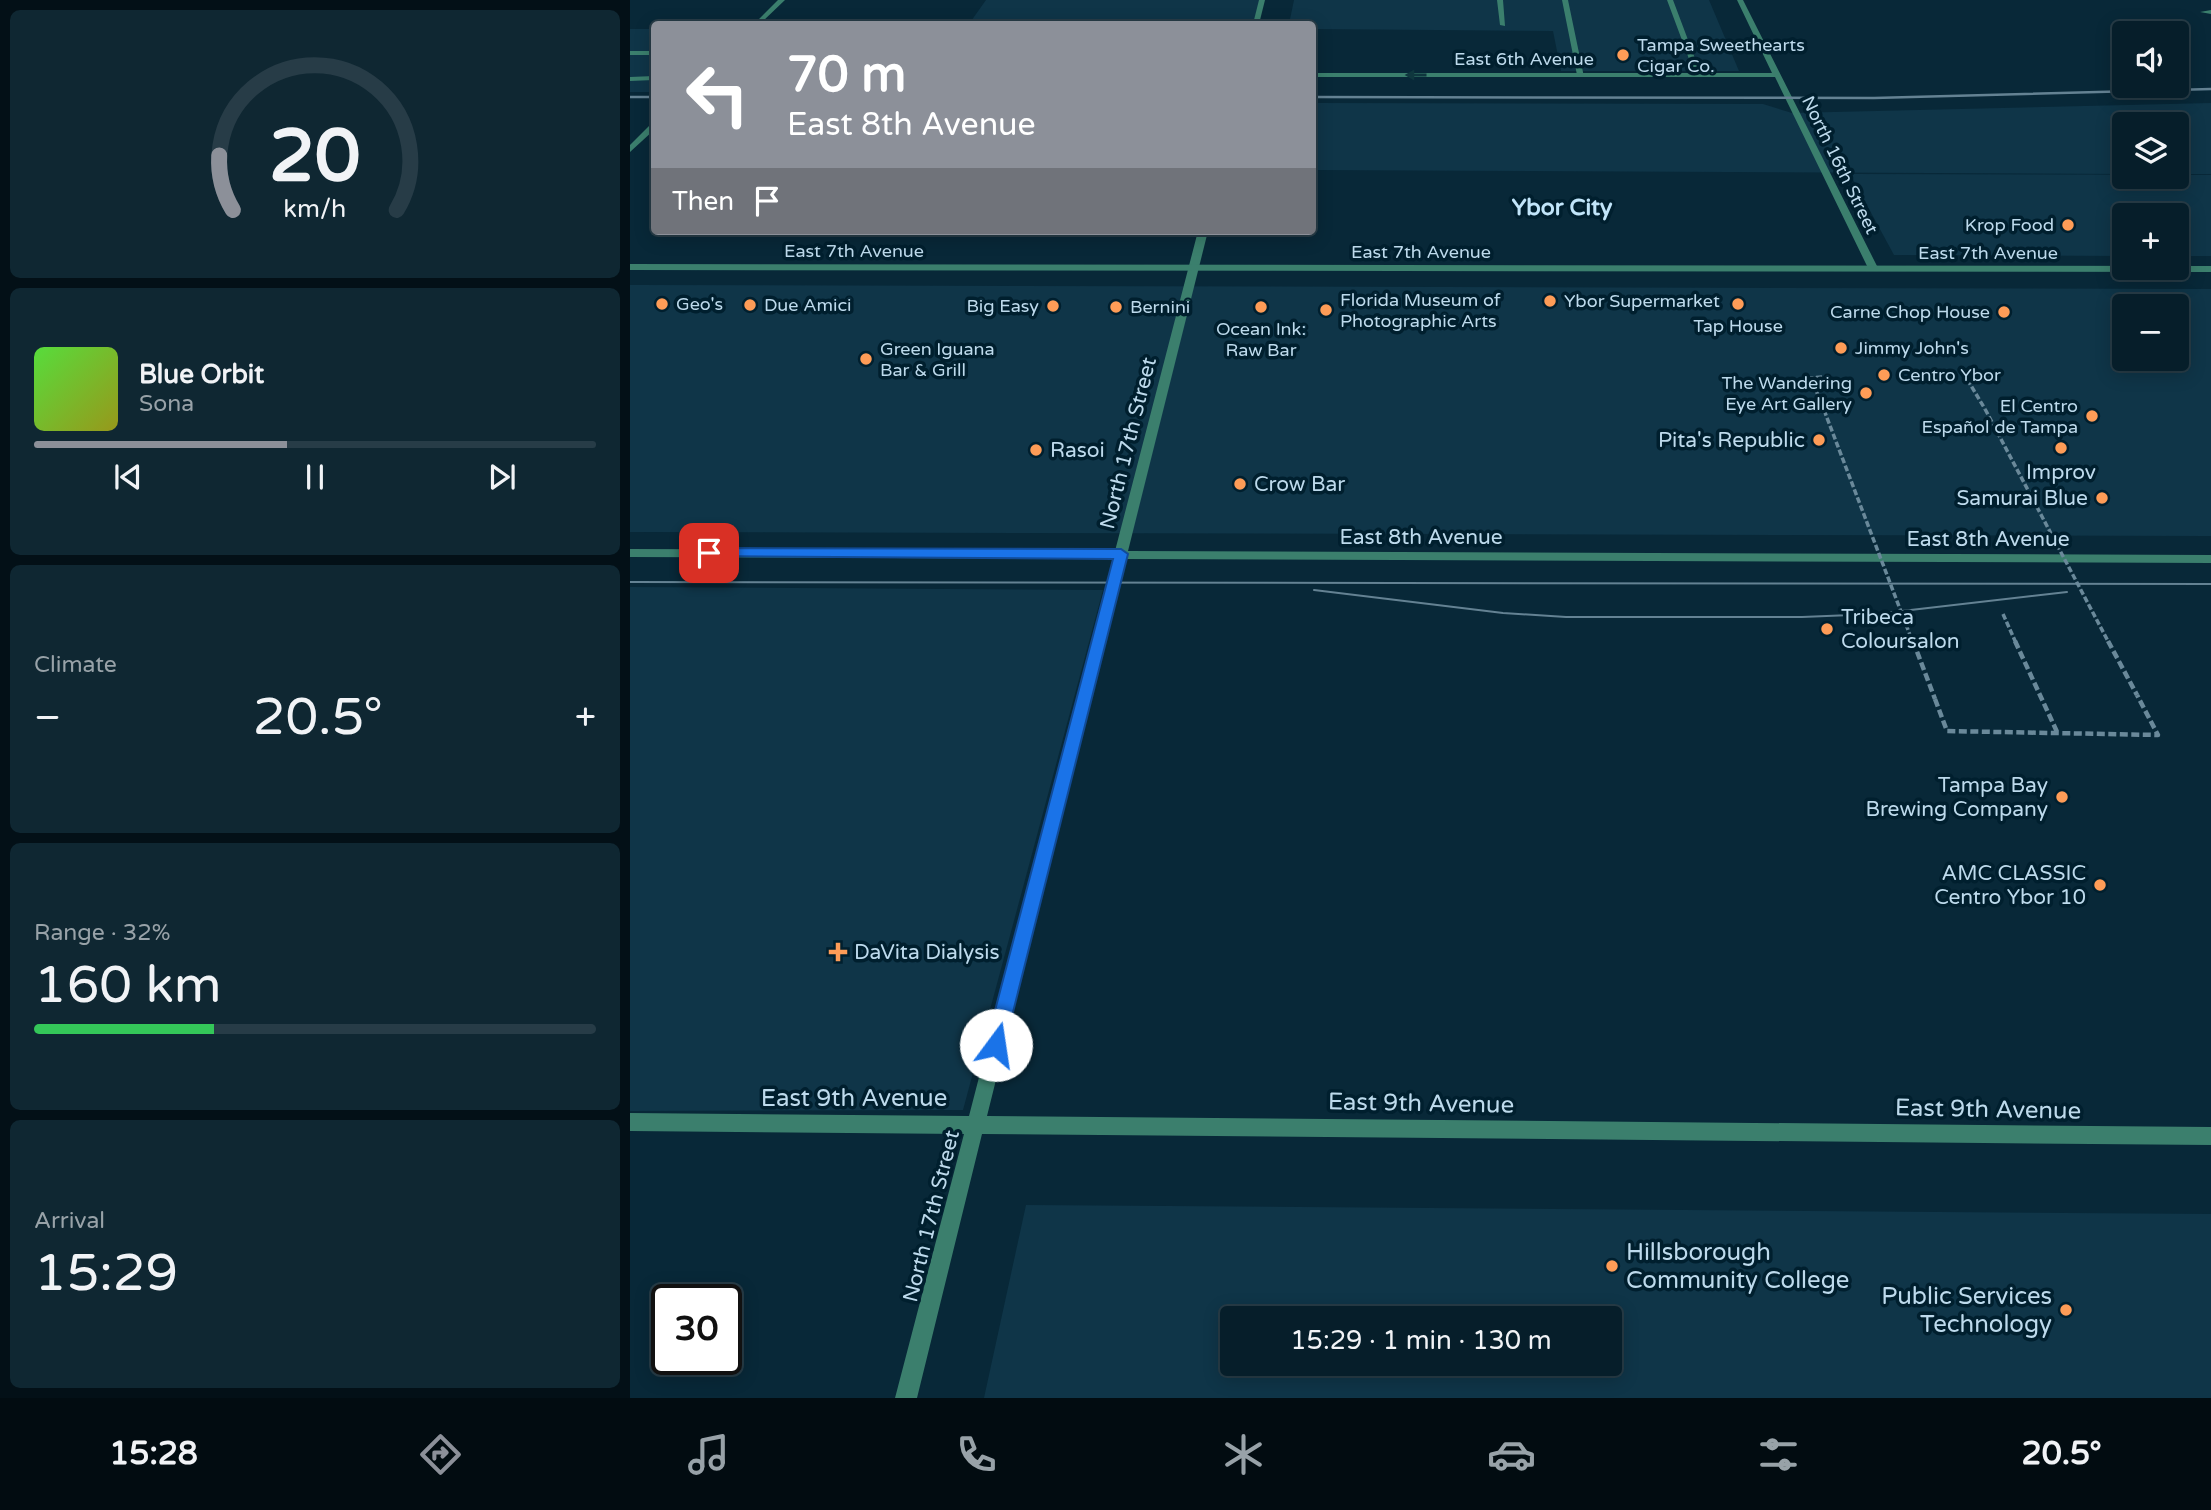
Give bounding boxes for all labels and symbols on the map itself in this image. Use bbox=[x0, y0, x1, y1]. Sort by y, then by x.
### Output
place label: Tampa Sweethearts Cigar Co. bbox=[1637, 34, 1805, 77]
marker: Tampa Sweethearts Cigar Co. bbox=[1615, 47, 1631, 63]
street label: East 6th Avenue bbox=[1454, 48, 1594, 70]
one-way arrow bbox=[1405, 69, 1427, 81]
street label: North 16th Street bbox=[1797, 92, 1883, 238]
district label: Ybor City bbox=[1512, 194, 1613, 222]
place label: Krop Food bbox=[1965, 214, 2054, 236]
marker: Krop Food bbox=[2060, 217, 2076, 233]
street label: East 7th Avenue bbox=[784, 240, 924, 262]
street label: East 7th Avenue bbox=[1351, 241, 1491, 263]
street label: East 7th Avenue bbox=[1918, 242, 2058, 264]
place label: Florida Museum of Photographic Arts bbox=[1340, 289, 1501, 332]
place label: Ybor Supermarket bbox=[1564, 290, 1720, 312]
place label: Geo's bbox=[676, 293, 723, 315]
marker: Ybor Supermarket bbox=[1542, 293, 1558, 309]
place label: Due Amici bbox=[764, 294, 852, 316]
place label: Big Easy bbox=[966, 295, 1039, 317]
marker: Geo's bbox=[654, 296, 670, 312]
place label: Bernini bbox=[1130, 296, 1190, 318]
marker: Tap House bbox=[1730, 296, 1746, 312]
marker: Due Amici bbox=[742, 297, 758, 313]
marker: Big Easy bbox=[1045, 298, 1061, 314]
marker: Bernini bbox=[1108, 299, 1124, 315]
marker: Ocean Ink: Raw Bar bbox=[1253, 299, 1269, 315]
place label: Carne Chop House bbox=[1830, 301, 1990, 323]
marker: Florida Museum of Photographic Arts bbox=[1318, 302, 1334, 318]
marker: Carne Chop House bbox=[1996, 304, 2012, 320]
place label: Tap House bbox=[1693, 315, 1783, 337]
place label: Ocean Ink: Raw Bar bbox=[1216, 318, 1306, 361]
place label: Jimmy John's bbox=[1855, 337, 1969, 359]
place label: Green Iguana Bar & Grill bbox=[880, 338, 995, 381]
marker: Jimmy John's bbox=[1833, 340, 1849, 356]
marker: Green Iguana Bar & Grill bbox=[858, 351, 874, 367]
street label: North 17th Street bbox=[1095, 355, 1162, 532]
place label: Centro Ybor bbox=[1898, 364, 2001, 386]
marker: Centro Ybor bbox=[1876, 367, 1892, 383]
place label: The Wandering Eye Art Gallery bbox=[1722, 372, 1852, 415]
marker: The Wandering Eye Art Gallery bbox=[1858, 385, 1874, 401]
place label: El Centro Español de Tampa bbox=[1922, 395, 2078, 438]
marker: El Centro Español de Tampa bbox=[2084, 408, 2100, 424]
place label: Pita's Republic bbox=[1658, 428, 1805, 453]
marker: Pita's Republic bbox=[1811, 432, 1827, 448]
place label: Rasoi bbox=[1050, 438, 1105, 463]
marker: Improv bbox=[2053, 440, 2069, 456]
marker: Rasoi bbox=[1028, 442, 1044, 458]
place label: Improv bbox=[2026, 460, 2096, 485]
place label: Crow Bar bbox=[1254, 472, 1345, 497]
marker: Crow Bar bbox=[1232, 476, 1248, 492]
place label: Samurai Blue bbox=[1956, 486, 2088, 511]
marker: Samurai Blue bbox=[2094, 490, 2110, 506]
pin bbox=[679, 523, 739, 583]
street label: East 8th Avenue bbox=[1339, 525, 1503, 550]
street label: East 8th Avenue bbox=[1906, 527, 2070, 552]
place label: Tribeca Coloursalon bbox=[1841, 605, 1960, 654]
marker: Tribeca Coloursalon bbox=[1819, 621, 1835, 637]
place label: Tampa Bay Brewing Company bbox=[1865, 773, 2048, 822]
marker: Tampa Bay Brewing Company bbox=[2054, 789, 2070, 805]
place label: AMC CLASSIC Centro Ybor 10 bbox=[1934, 861, 2086, 910]
marker: AMC CLASSIC Centro Ybor 10 bbox=[2092, 877, 2108, 893]
place label: DaVita Dialysis bbox=[854, 940, 1000, 965]
marker: DaVita Dialysis bbox=[828, 942, 848, 962]
position arrow bbox=[959, 1008, 1033, 1082]
street label: East 9th Avenue bbox=[761, 1084, 947, 1113]
street label: East 9th Avenue bbox=[1328, 1087, 1514, 1120]
street label: East 9th Avenue bbox=[1895, 1093, 2081, 1126]
street label: North 17th Street bbox=[898, 1128, 965, 1305]
place label: Hillsborough Community College bbox=[1626, 1238, 1849, 1295]
marker: Hillsborough Community College bbox=[1604, 1258, 1620, 1274]
place label: Public Services Technology bbox=[1881, 1282, 2052, 1339]
speed limit sign: 30 bbox=[651, 1284, 742, 1375]
marker: Public Services Technology bbox=[2058, 1302, 2074, 1318]

